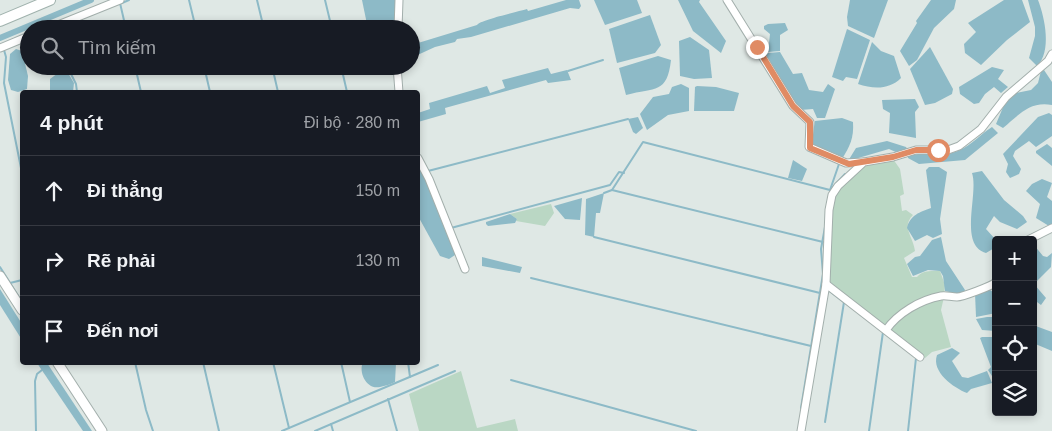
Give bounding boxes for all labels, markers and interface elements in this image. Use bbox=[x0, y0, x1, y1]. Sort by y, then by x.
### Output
search box bbox=[20, 20, 420, 75]
icon: search bbox=[38, 34, 66, 62]
route end bbox=[746, 36, 769, 59]
text: Tìm kiếm bbox=[78, 37, 156, 58]
text: 4 phút bbox=[40, 111, 103, 134]
text: Đi bộ · 280 m bbox=[304, 114, 400, 131]
route start bbox=[927, 139, 950, 162]
icon: ahead bbox=[40, 177, 68, 205]
text: Đi thẳng bbox=[87, 180, 163, 201]
text: 150 m bbox=[356, 182, 400, 199]
map controls bbox=[992, 236, 1037, 416]
button: + bbox=[992, 236, 1037, 281]
icon: right bbox=[40, 247, 68, 275]
text: Rẽ phải bbox=[87, 250, 156, 271]
text: 130 m bbox=[356, 252, 400, 269]
button: − bbox=[992, 281, 1037, 326]
icon: arrive bbox=[40, 317, 68, 345]
text: Đến nơi bbox=[87, 320, 159, 341]
button: locate bbox=[992, 326, 1037, 371]
button: layers bbox=[992, 371, 1037, 416]

